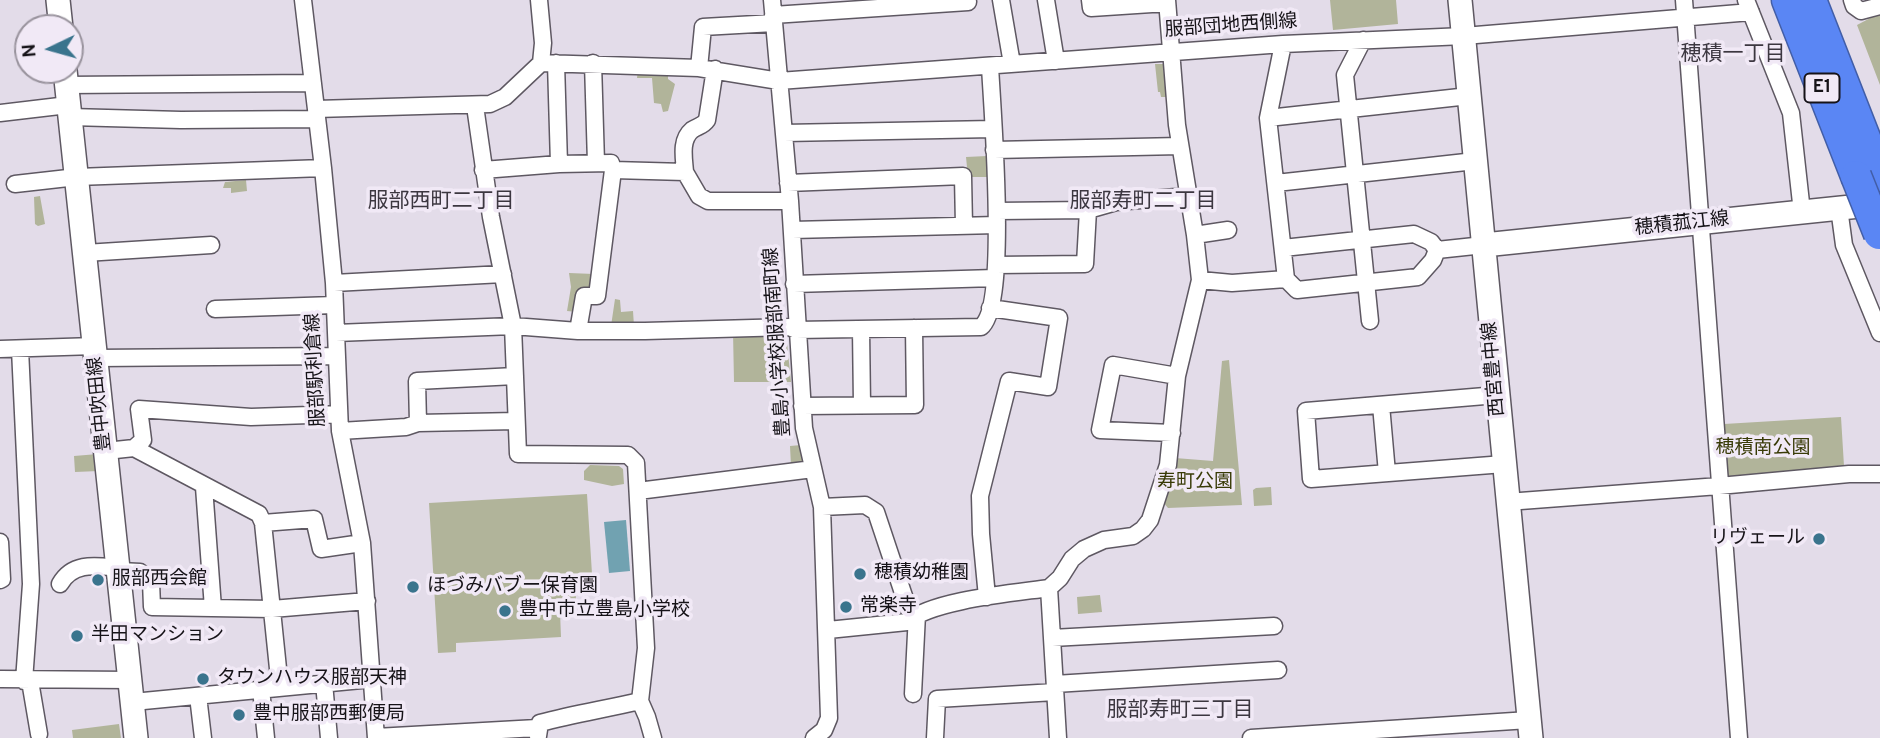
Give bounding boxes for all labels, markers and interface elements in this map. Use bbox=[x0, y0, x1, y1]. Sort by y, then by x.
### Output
street label: 服部団地西側線 bbox=[1164, 11, 1298, 43]
north arrow bbox=[14, 14, 84, 84]
text: N bbox=[18, 43, 43, 59]
district label: 穂積一丁目 bbox=[1681, 43, 1785, 69]
road number: E1 bbox=[1804, 74, 1840, 102]
district label: 服部西町二丁目 bbox=[368, 190, 514, 216]
district label: 服部寿町二丁目 bbox=[1070, 190, 1216, 216]
street label: 穂積菰江線 bbox=[1634, 209, 1730, 241]
street label: 豊島小学校服部南町線 bbox=[761, 246, 797, 438]
street label: 服部駅利倉線 bbox=[303, 312, 331, 428]
street label: 西宮豊中線 bbox=[1480, 321, 1510, 417]
street label: 豊中吹田線 bbox=[85, 356, 117, 452]
park label: 穂積南公園 bbox=[1716, 438, 1810, 460]
park label: 寿町公園 bbox=[1157, 472, 1233, 494]
place label: リヴェール bbox=[1710, 528, 1805, 550]
marker: リヴェール bbox=[1811, 531, 1827, 547]
place label: 穂積幼稚園 bbox=[874, 563, 969, 585]
marker: 穂積幼稚園 bbox=[852, 566, 868, 582]
place label: 服部西会館 bbox=[112, 569, 207, 591]
marker: 服部西会館 bbox=[90, 572, 106, 588]
place label: ほづみバブー保育園 bbox=[427, 576, 598, 598]
marker: ほづみバブー保育園 bbox=[405, 579, 421, 595]
place label: 常楽寺 bbox=[860, 596, 917, 618]
marker: 常楽寺 bbox=[838, 599, 854, 615]
place label: 豊中市立豊島小学校 bbox=[519, 600, 690, 622]
marker: 豊中市立豊島小学校 bbox=[497, 603, 513, 619]
place label: 半田マンション bbox=[91, 625, 224, 647]
marker: 半田マンション bbox=[69, 628, 85, 644]
place label: タウンハウス服部天神 bbox=[217, 668, 407, 690]
marker: タウンハウス服部天神 bbox=[195, 671, 211, 687]
district label: 服部寿町三丁目 bbox=[1107, 699, 1253, 725]
place label: 豊中服部西郵便局 bbox=[253, 704, 405, 726]
marker: 豊中服部西郵便局 bbox=[231, 707, 247, 723]

